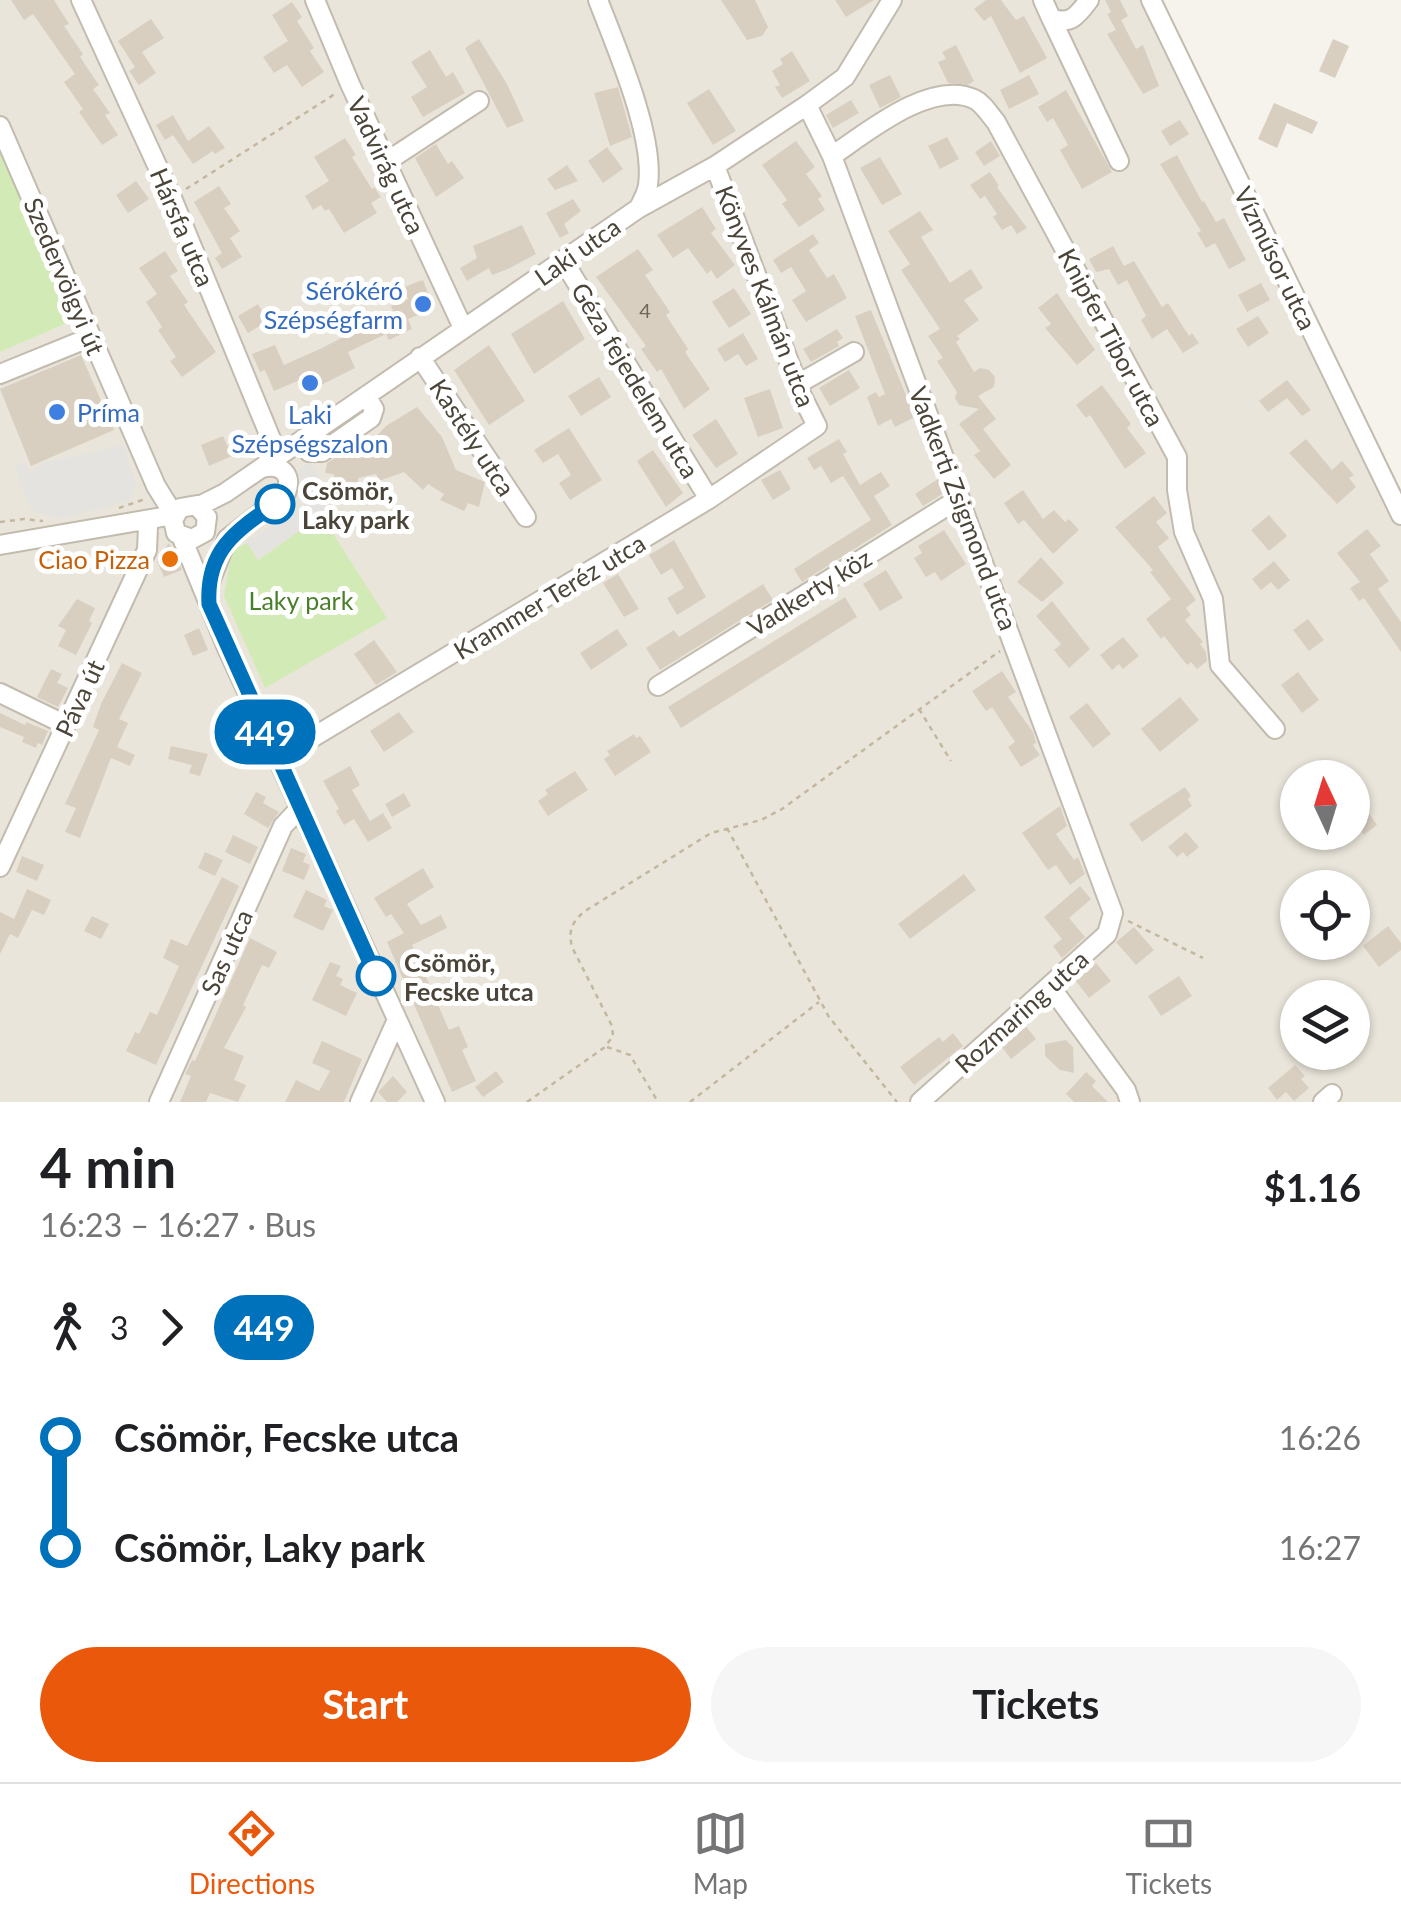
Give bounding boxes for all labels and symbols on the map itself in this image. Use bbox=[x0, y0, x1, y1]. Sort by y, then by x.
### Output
street label: Vadvirág utca bbox=[342, 91, 432, 239]
street label: Hársfa utca bbox=[145, 163, 221, 291]
street label: Könyves Kálmán utca bbox=[710, 181, 822, 411]
street label: Vízműsor utca bbox=[1228, 182, 1324, 334]
street label: Szedervölgyi út bbox=[18, 193, 112, 359]
street label: Laki utca bbox=[528, 211, 626, 291]
street label: Knipfer Tibor utca bbox=[1052, 243, 1172, 431]
place label: Sérókéró Szépségfarm bbox=[264, 275, 403, 334]
street label: Géza fejedelem utca bbox=[566, 277, 706, 483]
marker: Sérókéró Szépségfarm bbox=[412, 293, 434, 315]
house number: 4 bbox=[639, 298, 651, 322]
marker: Laki Szépségszalon bbox=[299, 372, 321, 394]
street label: Kastély utca bbox=[424, 373, 522, 501]
street label: Vadkerti Zsigmond utca bbox=[904, 382, 1024, 634]
place label: Príma bbox=[77, 397, 140, 427]
place label: Laki Szépségszalon bbox=[231, 399, 389, 458]
marker: Príma bbox=[46, 401, 68, 423]
place label: Csömör, Laky park bbox=[302, 475, 410, 534]
marker: Csömör, Laky park bbox=[256, 485, 294, 523]
street label: Krammer Teréz utca bbox=[448, 527, 650, 665]
street label: Vadkerty köz bbox=[741, 542, 877, 642]
place label: Ciao Pizza bbox=[38, 544, 150, 574]
marker: Ciao Pizza bbox=[159, 548, 181, 570]
park label: Laky park bbox=[249, 585, 354, 615]
street label: Páva út bbox=[48, 655, 110, 741]
line badge: 449 bbox=[208, 700, 322, 764]
north arrow bbox=[1280, 760, 1370, 850]
street label: Sas utca bbox=[194, 905, 258, 999]
street label: Rozmaring utca bbox=[948, 943, 1094, 1079]
place label: Csömör, Fecske utca bbox=[404, 947, 534, 1006]
marker: Csömör, Fecske utca bbox=[357, 957, 395, 995]

